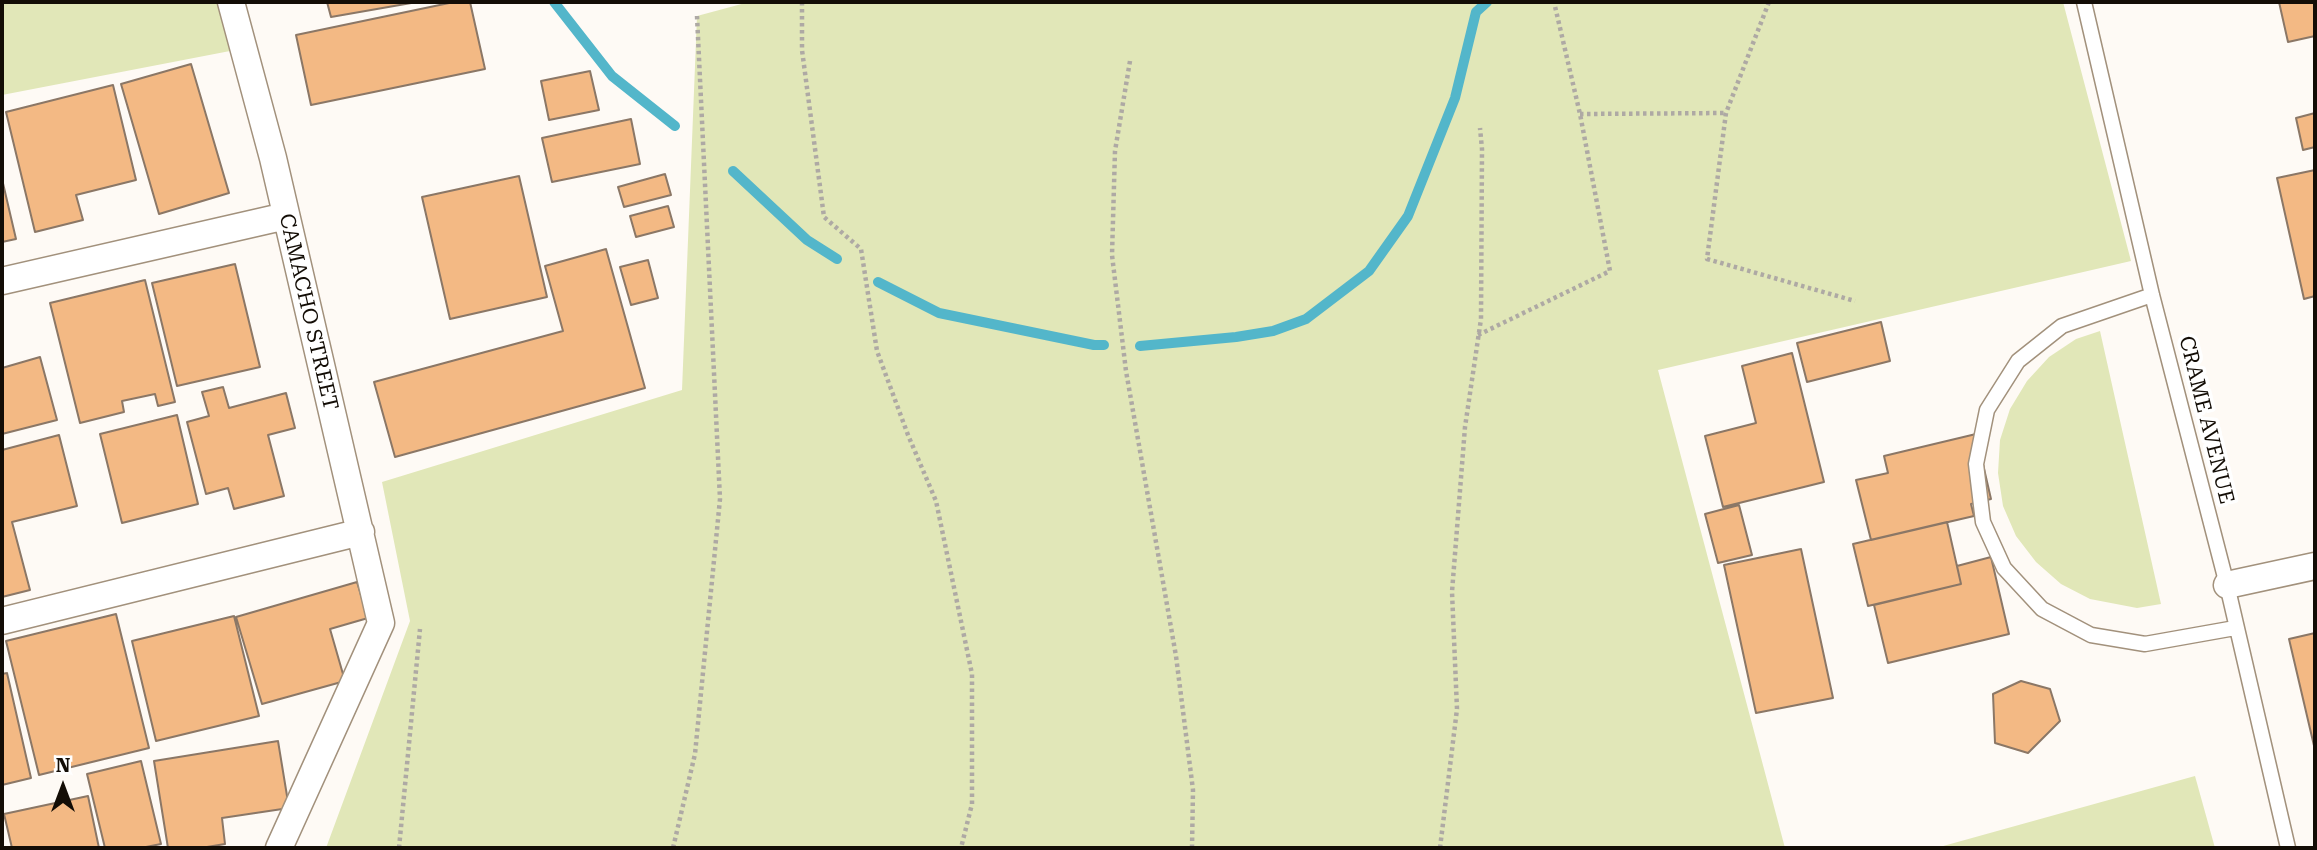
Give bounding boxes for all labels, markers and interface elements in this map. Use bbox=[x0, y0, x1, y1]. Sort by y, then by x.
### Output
street label: CAMACHO STREET bbox=[273, 211, 343, 413]
street label: CRAME AVENUE bbox=[2173, 333, 2239, 507]
north arrow bbox=[28, 752, 98, 822]
text: N bbox=[56, 754, 70, 777]

